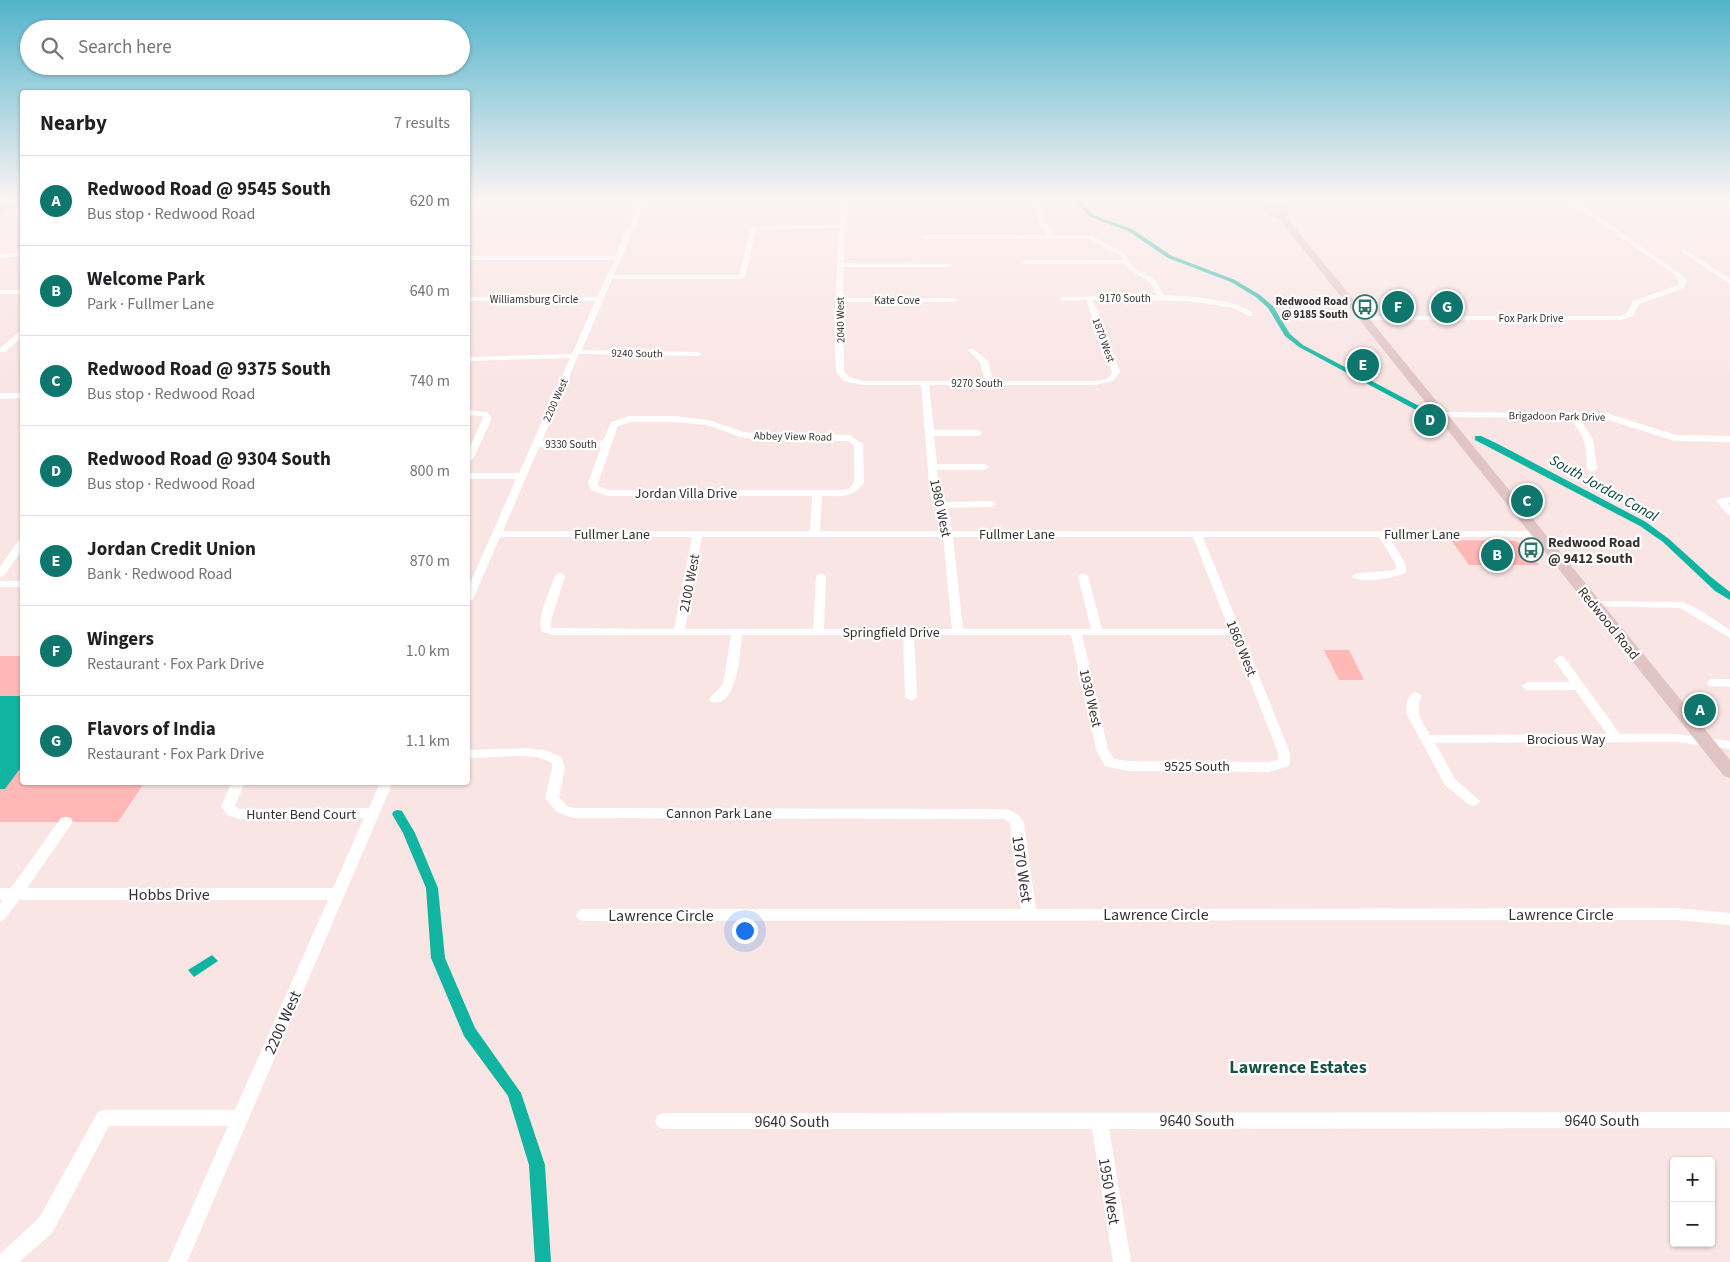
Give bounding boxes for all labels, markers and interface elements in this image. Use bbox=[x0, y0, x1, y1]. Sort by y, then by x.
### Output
search box bbox=[20, 20, 470, 75]
icon: search bbox=[38, 34, 66, 62]
text: Search here bbox=[78, 34, 172, 61]
text: Nearby bbox=[40, 108, 107, 138]
text: 7 results bbox=[394, 112, 450, 134]
text: Redwood Road @ 9545 South bbox=[87, 176, 331, 203]
text: A bbox=[51, 190, 61, 212]
text: 620 m bbox=[410, 190, 450, 212]
text: Bus stop · Redwood Road bbox=[87, 203, 256, 225]
text: Welcome Park bbox=[87, 266, 205, 293]
text: B bbox=[51, 280, 61, 302]
text: 640 m bbox=[410, 280, 450, 302]
pin: F bbox=[1382, 288, 1414, 326]
pin: G bbox=[1431, 288, 1463, 326]
street label: 9170 South bbox=[1099, 291, 1151, 306]
street label: Williamsburg Circle bbox=[490, 292, 579, 307]
text: Park · Fullmer Lane bbox=[87, 293, 214, 315]
street label: Kate Cove bbox=[874, 293, 920, 308]
place label: Redwood Road @ 9185 South bbox=[1275, 294, 1348, 322]
bus stop icon: Redwood Road @ 9185 South bbox=[1352, 294, 1378, 320]
street label: 2040 West bbox=[833, 296, 848, 343]
street label: Fox Park Drive bbox=[1499, 311, 1564, 326]
street label: 1870 West bbox=[1089, 316, 1119, 365]
street label: 9240 South bbox=[611, 346, 663, 361]
pin: E bbox=[1347, 346, 1379, 384]
text: Redwood Road @ 9375 South bbox=[87, 356, 331, 383]
text: C bbox=[51, 370, 61, 392]
text: 740 m bbox=[410, 370, 450, 392]
street label: 2200 West bbox=[539, 376, 572, 424]
street label: 9270 South bbox=[951, 376, 1003, 391]
text: Bus stop · Redwood Road bbox=[87, 383, 256, 405]
pin: D bbox=[1414, 401, 1446, 439]
street label: Brigadoon Park Drive bbox=[1508, 408, 1606, 425]
street label: Abbey View Road bbox=[754, 428, 832, 445]
street label: 9330 South bbox=[545, 437, 597, 452]
text: Redwood Road @ 9304 South bbox=[87, 446, 331, 473]
water label: South Jordan Canal bbox=[1546, 450, 1662, 527]
text: D bbox=[51, 460, 61, 482]
text: 800 m bbox=[410, 460, 450, 482]
text: Bus stop · Redwood Road bbox=[87, 473, 256, 495]
street label: 1980 West bbox=[924, 477, 956, 539]
pin: C bbox=[1511, 482, 1543, 520]
street label: Jordan Villa Drive bbox=[635, 484, 737, 504]
street label: Fullmer Lane bbox=[574, 525, 650, 545]
street label: Fullmer Lane bbox=[979, 525, 1055, 545]
street label: Fullmer Lane bbox=[1384, 525, 1460, 545]
place label: Redwood Road @ 9412 South bbox=[1548, 533, 1640, 569]
text: Jordan Credit Union bbox=[87, 536, 256, 563]
pin: B bbox=[1481, 536, 1513, 574]
bus stop icon: Redwood Road @ 9412 South bbox=[1518, 537, 1544, 563]
text: E bbox=[52, 550, 60, 572]
text: 870 m bbox=[410, 550, 450, 572]
street label: 2100 West bbox=[675, 552, 705, 614]
text: Bank · Redwood Road bbox=[87, 563, 233, 585]
street label: Redwood Road bbox=[1573, 583, 1644, 664]
street label: 1860 West bbox=[1221, 617, 1261, 680]
street label: Springfield Drive bbox=[842, 623, 940, 643]
text: Wingers bbox=[87, 626, 154, 653]
text: F bbox=[52, 640, 60, 662]
text: 1.0 km bbox=[406, 640, 450, 662]
text: Restaurant · Fox Park Drive bbox=[87, 653, 264, 675]
street label: 1930 West bbox=[1074, 667, 1106, 729]
pin: A bbox=[1684, 691, 1716, 729]
text: Flavors of India bbox=[87, 716, 216, 743]
text: G bbox=[51, 730, 61, 752]
text: 1.1 km bbox=[406, 730, 450, 752]
street label: Brocious Way bbox=[1527, 730, 1606, 750]
text: Restaurant · Fox Park Drive bbox=[87, 743, 264, 765]
street label: 9525 South bbox=[1164, 757, 1230, 777]
street label: Cannon Park Lane bbox=[666, 804, 772, 824]
street label: Hunter Bend Court bbox=[246, 805, 356, 825]
street label: 1970 West bbox=[1006, 834, 1038, 905]
street label: Hobbs Drive bbox=[128, 884, 210, 906]
street label: Lawrence Circle bbox=[1103, 904, 1209, 926]
street label: Lawrence Circle bbox=[1508, 904, 1614, 926]
street label: Lawrence Circle bbox=[608, 905, 714, 927]
your location bbox=[732, 918, 758, 944]
street label: 2200 West bbox=[259, 987, 307, 1058]
district label: Lawrence Estates bbox=[1229, 1055, 1367, 1080]
street label: 9640 South bbox=[1159, 1110, 1235, 1132]
street label: 9640 South bbox=[1564, 1110, 1640, 1132]
street label: 9640 South bbox=[754, 1111, 830, 1133]
street label: 1950 West bbox=[1093, 1156, 1125, 1227]
map controls bbox=[1670, 1157, 1715, 1247]
button: + bbox=[1670, 1157, 1715, 1202]
button: − bbox=[1670, 1202, 1715, 1247]

